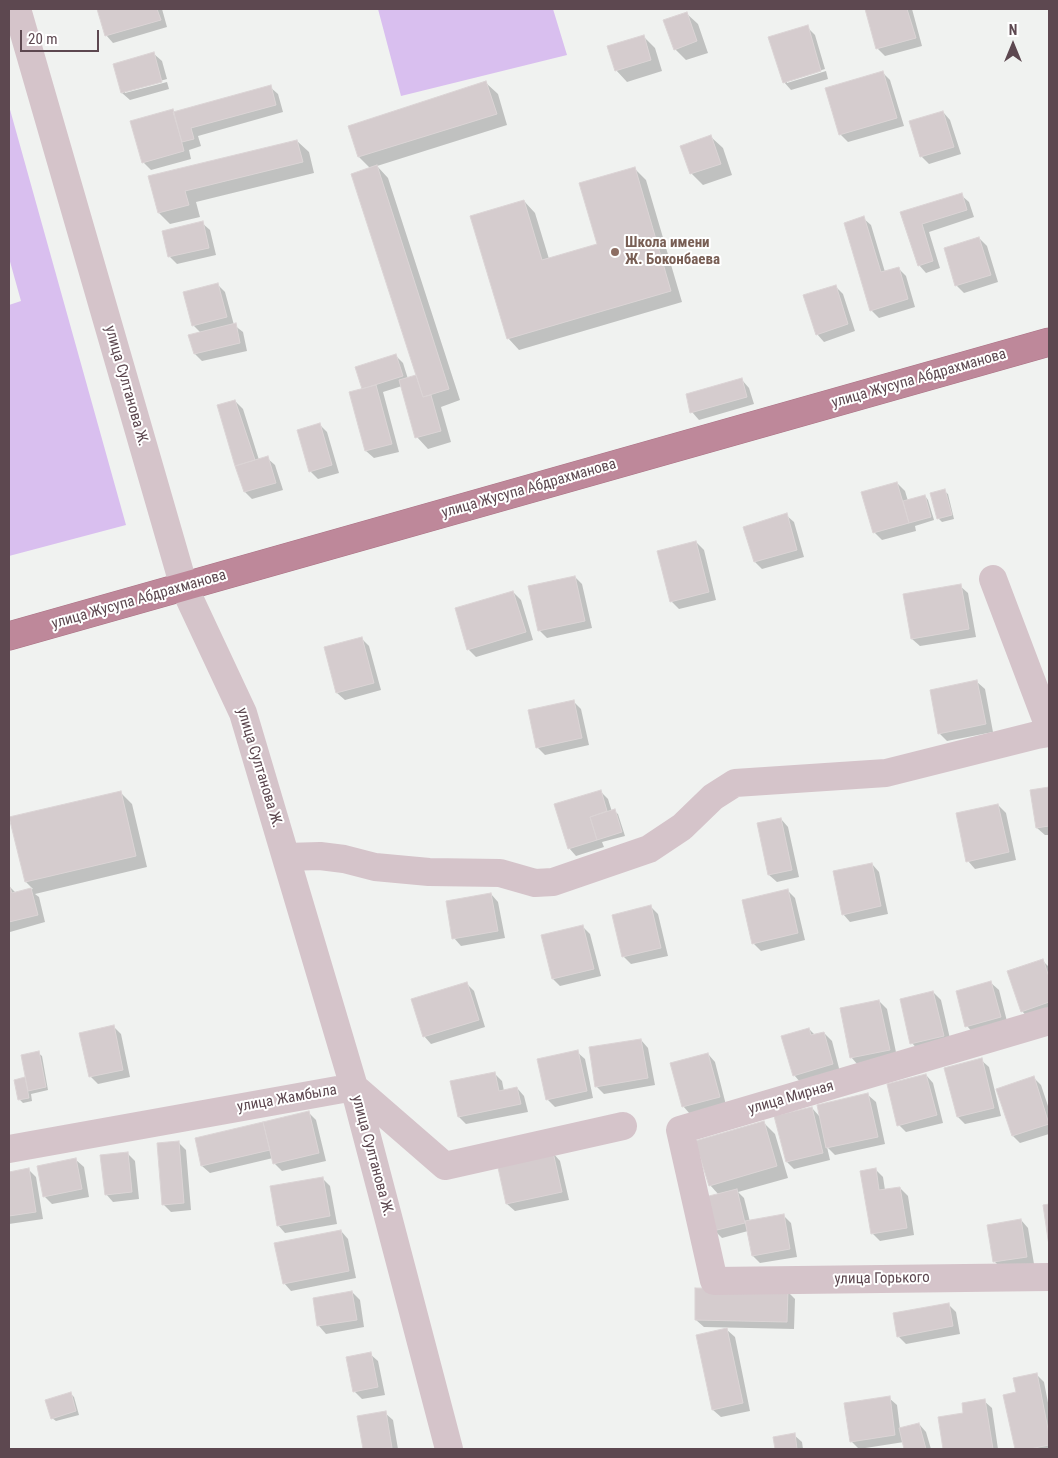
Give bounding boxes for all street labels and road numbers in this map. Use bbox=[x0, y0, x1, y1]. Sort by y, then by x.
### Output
street label: улица Султанова Ж. bbox=[100, 324, 152, 448]
street label: улица Жусупа Абдрахманова bbox=[830, 345, 1008, 413]
street label: улица Жусупа Абдрахманова bbox=[440, 455, 618, 523]
street label: улица Жусупа Абдрахманова bbox=[50, 566, 228, 634]
street label: улица Султанова Ж. bbox=[232, 706, 286, 830]
street label: улица Мирная bbox=[746, 1077, 836, 1119]
street label: улица Жамбыла bbox=[236, 1081, 338, 1117]
street label: улица Султанова Ж. bbox=[347, 1094, 397, 1218]
street label: улица Горького bbox=[834, 1269, 930, 1289]

